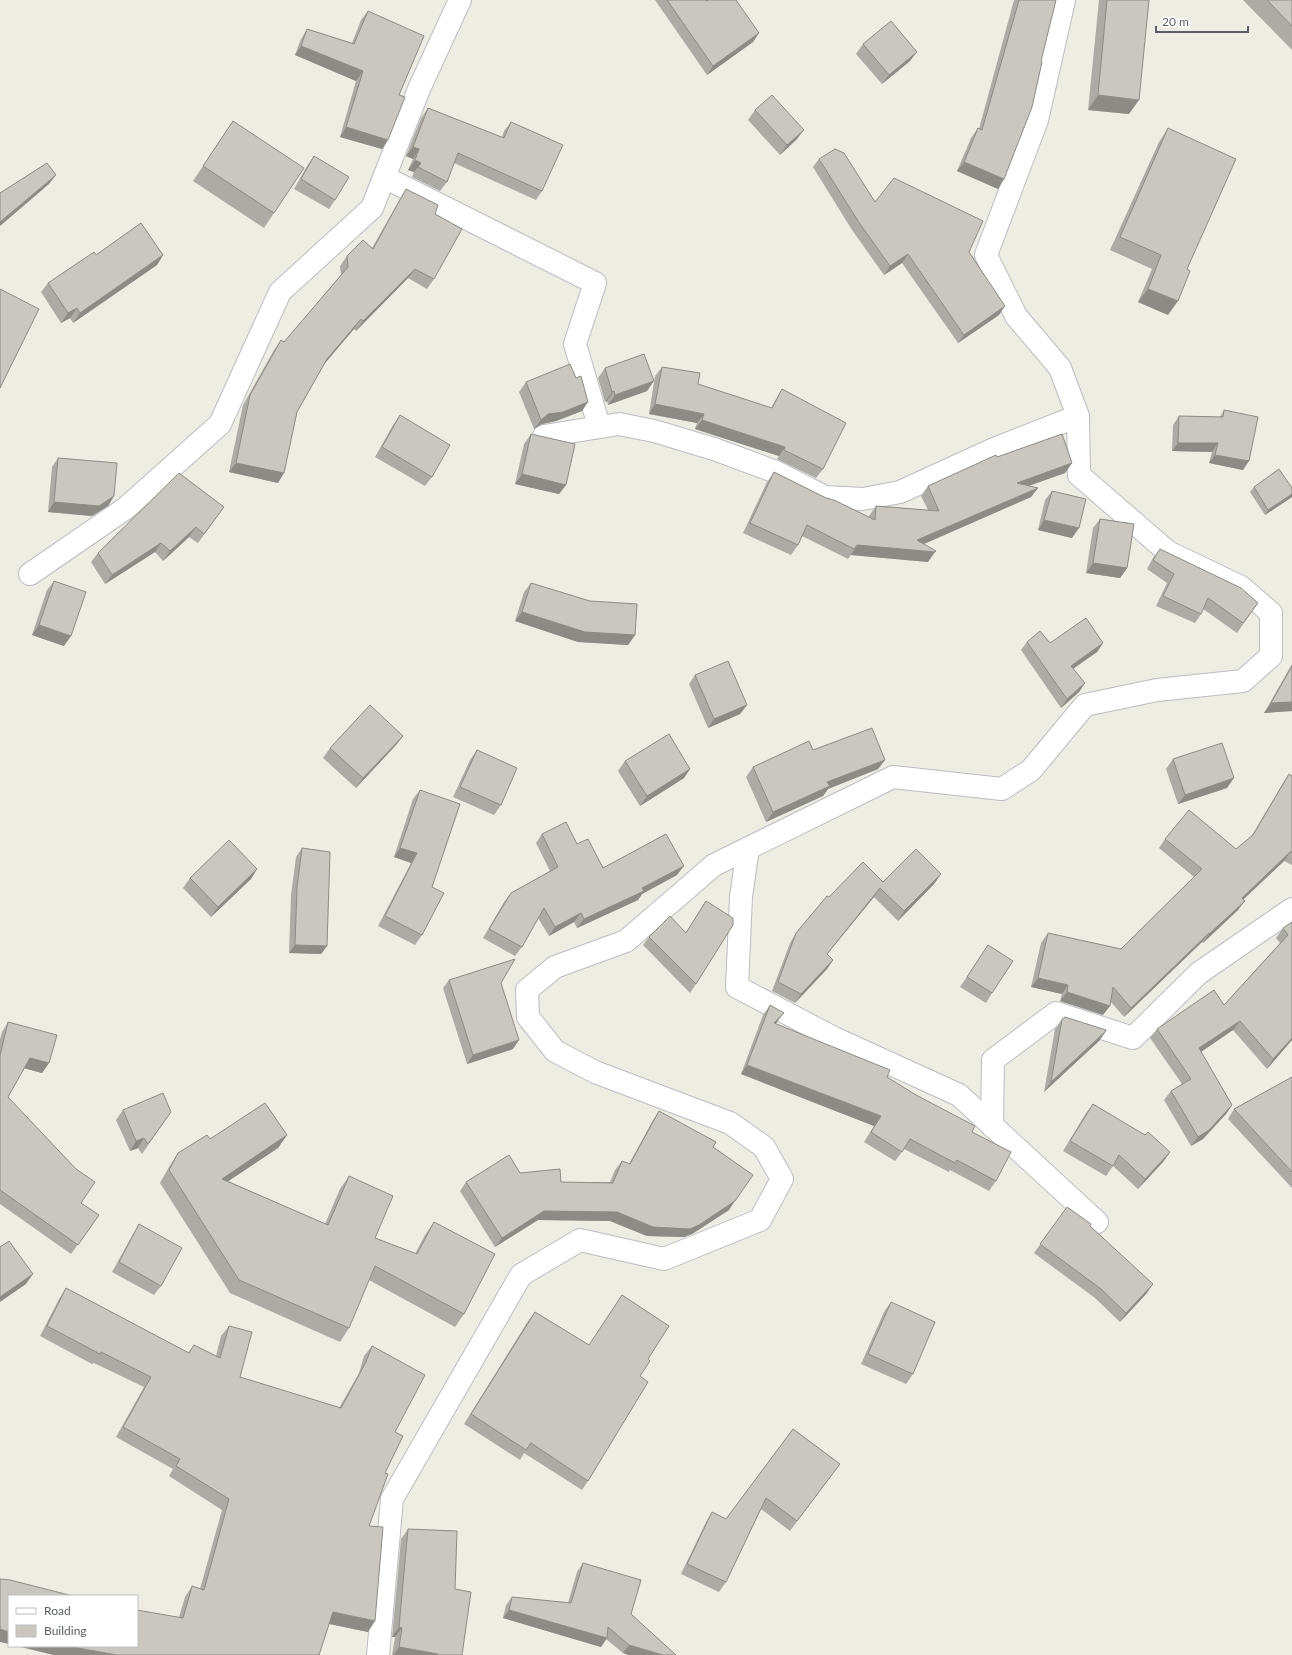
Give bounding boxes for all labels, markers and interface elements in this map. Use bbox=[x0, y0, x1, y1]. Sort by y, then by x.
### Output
scale bar bbox=[1156, 8, 1248, 34]
text: 20 m bbox=[1162, 14, 1189, 29]
legend bbox=[8, 1595, 138, 1647]
text: Road bbox=[44, 1603, 71, 1618]
text: Building bbox=[44, 1623, 87, 1638]

